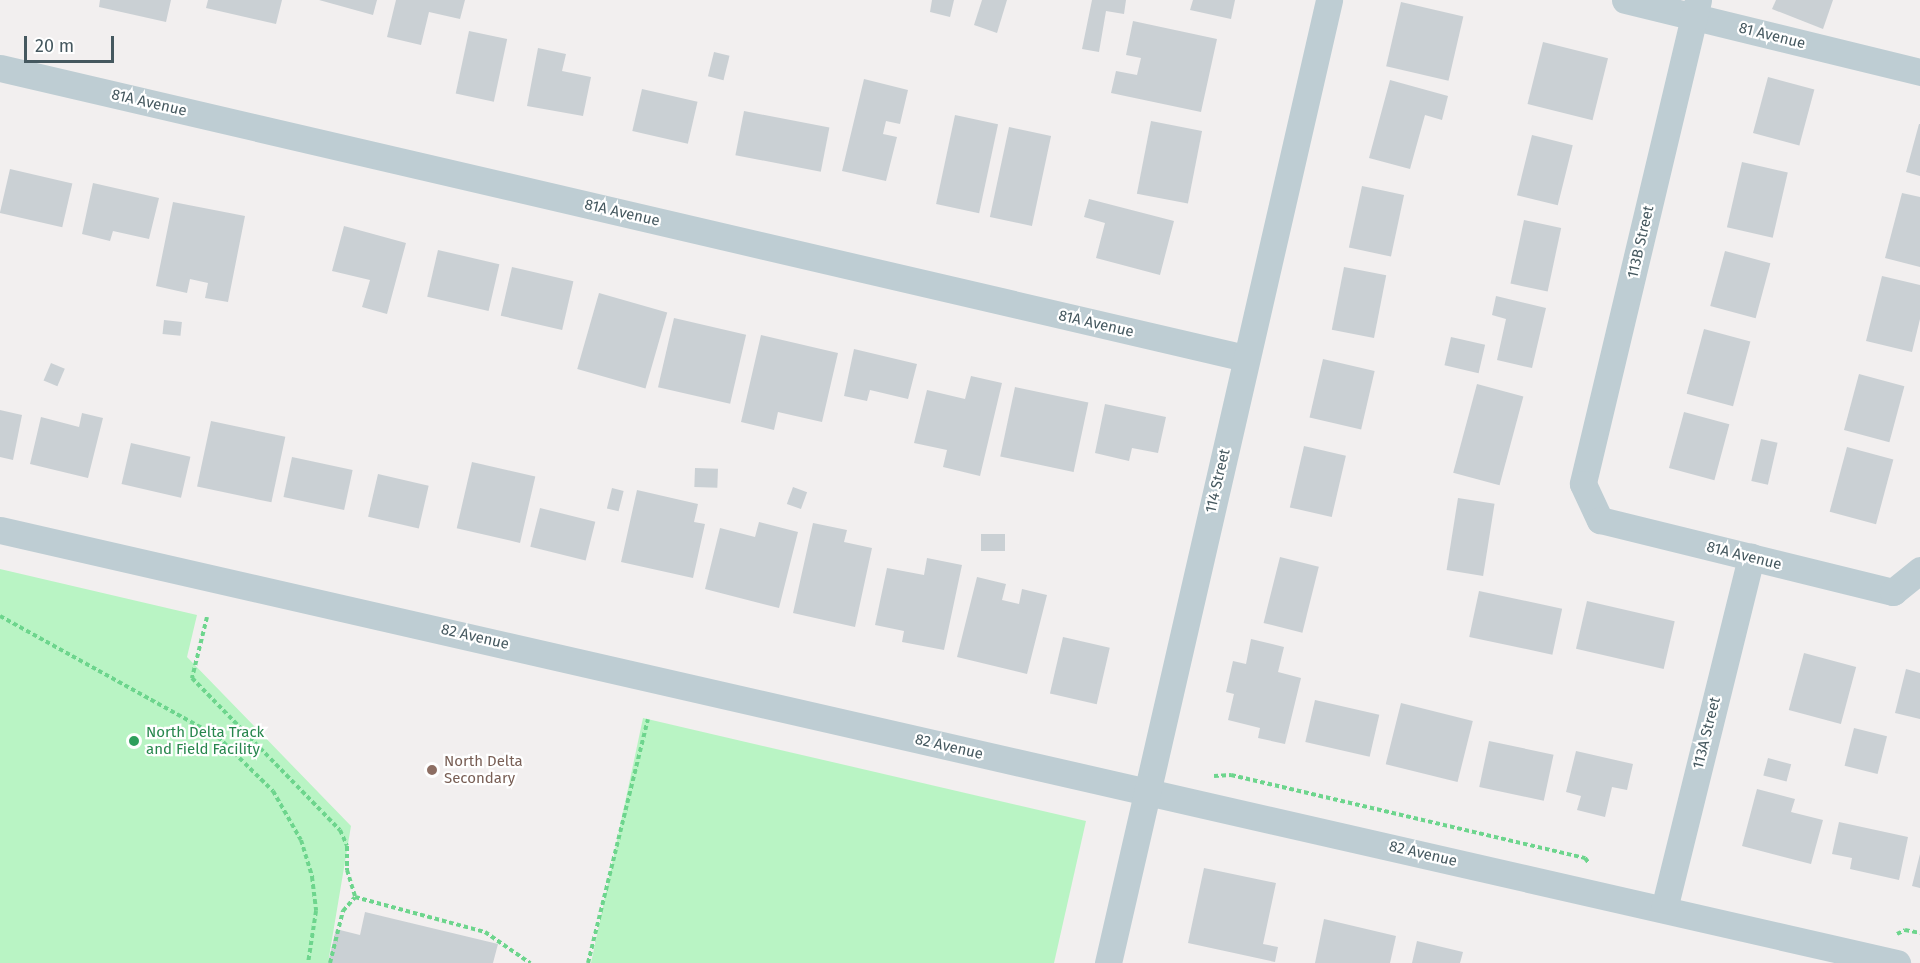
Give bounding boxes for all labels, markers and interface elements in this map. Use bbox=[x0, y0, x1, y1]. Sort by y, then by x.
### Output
street label: 81 Avenue bbox=[1737, 19, 1807, 53]
scale bar bbox=[27, 24, 117, 62]
text: 20 m bbox=[35, 35, 74, 57]
street label: 81A Avenue bbox=[110, 86, 188, 120]
street label: 81A Avenue bbox=[583, 196, 661, 230]
street label: 113B Street bbox=[1624, 204, 1658, 280]
street label: 81A Avenue bbox=[1057, 307, 1135, 341]
street label: 114 Street bbox=[1202, 447, 1234, 515]
street label: 81A Avenue bbox=[1705, 538, 1783, 574]
street label: 82 Avenue bbox=[439, 620, 511, 654]
street label: 113A Street bbox=[1689, 695, 1725, 771]
place label: North Delta Track and Field Facility bbox=[146, 723, 264, 758]
street label: 82 Avenue bbox=[913, 730, 985, 764]
marker: North Delta Track and Field Facility bbox=[127, 734, 141, 748]
place label: North Delta Secondary bbox=[444, 752, 523, 787]
marker: North Delta Secondary bbox=[425, 763, 439, 777]
street label: 82 Avenue bbox=[1387, 837, 1459, 871]

